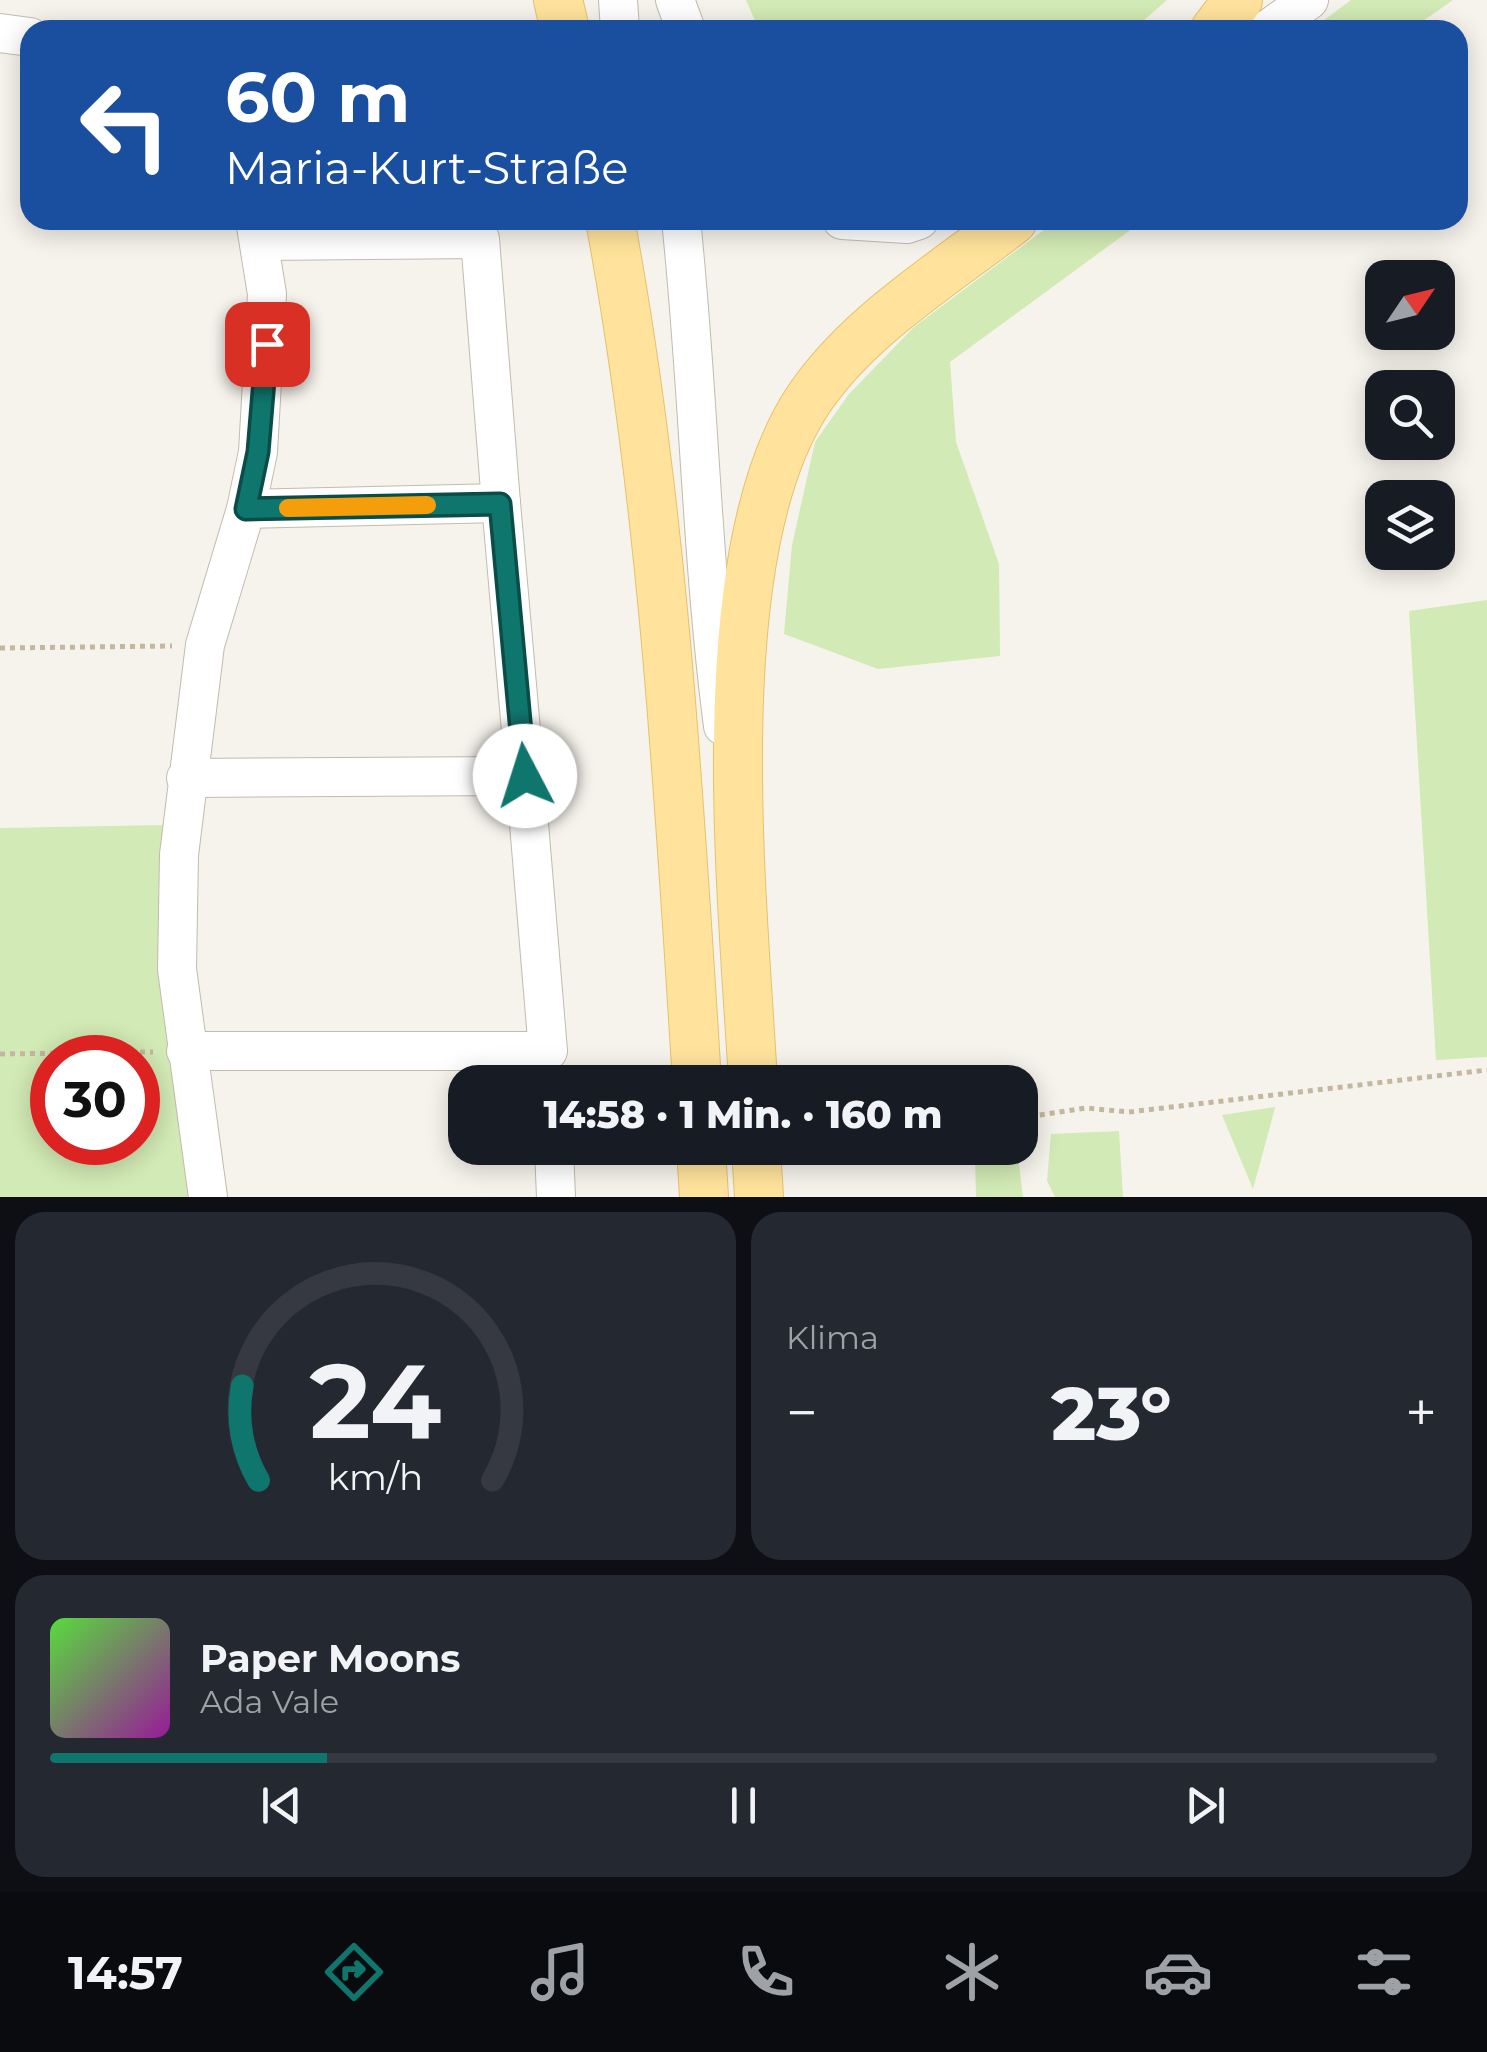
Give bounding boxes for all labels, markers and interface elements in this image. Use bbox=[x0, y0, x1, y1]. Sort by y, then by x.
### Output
text: 60 m bbox=[225, 54, 410, 140]
icon: left bbox=[60, 60, 190, 190]
text: Maria-Kurt-Straße bbox=[225, 140, 628, 195]
north arrow bbox=[1365, 260, 1455, 350]
map controls bbox=[1365, 260, 1455, 570]
pin bbox=[225, 302, 310, 387]
icon: arrive bbox=[240, 317, 295, 372]
button: search bbox=[1365, 370, 1455, 460]
button: layers bbox=[1365, 480, 1455, 570]
position arrow bbox=[473, 724, 577, 828]
speed limit sign: 30 bbox=[30, 1035, 160, 1165]
text: 14:58 · 1 Min. · 160 m bbox=[543, 1091, 943, 1138]
text: Klima bbox=[786, 1318, 879, 1357]
text: 24 bbox=[310, 1337, 441, 1464]
text: 23° bbox=[1051, 1367, 1172, 1459]
text: − bbox=[786, 1379, 818, 1446]
text: + bbox=[1405, 1379, 1437, 1446]
text: km/h bbox=[328, 1455, 423, 1499]
text: Paper Moons bbox=[200, 1635, 461, 1682]
text: Ada Vale bbox=[200, 1682, 339, 1721]
icon: previous bbox=[254, 1778, 309, 1833]
icon: pause bbox=[716, 1778, 771, 1833]
icon: next bbox=[1178, 1778, 1233, 1833]
icon: directions bbox=[319, 1937, 389, 2007]
icon: music bbox=[525, 1937, 595, 2007]
icon: phone bbox=[731, 1937, 801, 2007]
icon: climate bbox=[937, 1937, 1007, 2007]
icon: car bbox=[1143, 1937, 1213, 2007]
icon: filters bbox=[1349, 1937, 1419, 2007]
text: 14:57 bbox=[68, 1945, 183, 2000]

